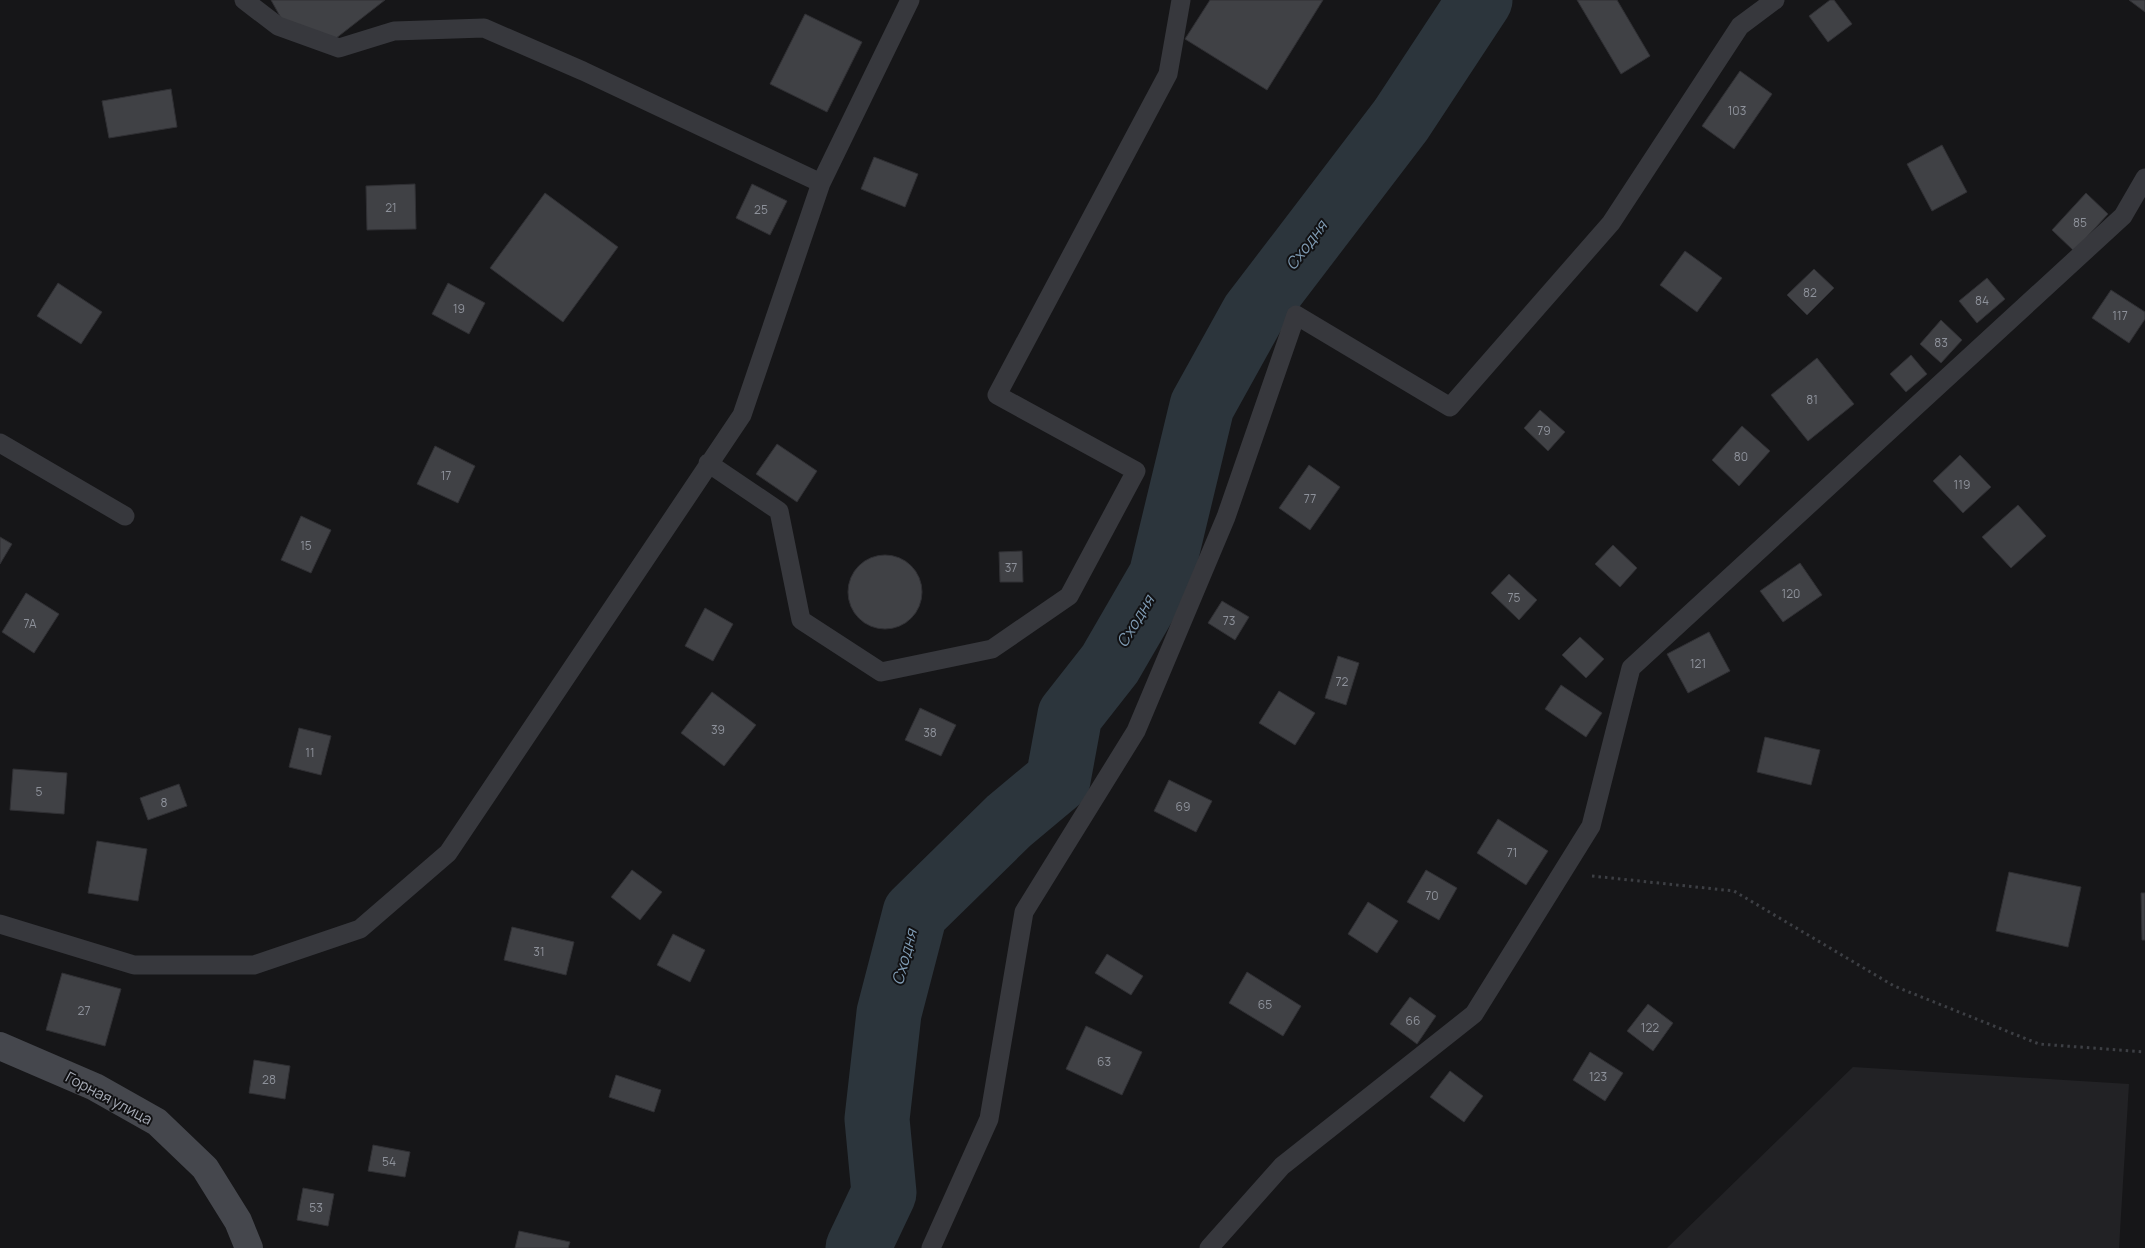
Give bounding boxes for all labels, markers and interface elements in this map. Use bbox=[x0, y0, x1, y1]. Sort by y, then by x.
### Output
house number: 103 bbox=[1728, 102, 1746, 119]
house number: 21 bbox=[385, 199, 397, 216]
house number: 25 bbox=[754, 201, 768, 218]
house number: 85 bbox=[2073, 214, 2087, 231]
water label: Сходня bbox=[1280, 215, 1333, 274]
house number: 82 bbox=[1803, 284, 1817, 301]
house number: 84 bbox=[1975, 292, 1989, 309]
house number: 19 bbox=[453, 300, 465, 317]
house number: 117 bbox=[2112, 307, 2128, 324]
house number: 83 bbox=[1934, 334, 1948, 351]
house number: 81 bbox=[1806, 391, 1818, 408]
house number: 79 bbox=[1537, 422, 1551, 439]
house number: 80 bbox=[1734, 448, 1748, 465]
house number: 17 bbox=[441, 467, 451, 484]
house number: 119 bbox=[1954, 476, 1970, 493]
house number: 77 bbox=[1304, 490, 1316, 507]
house number: 15 bbox=[300, 537, 312, 554]
house number: 37 bbox=[1005, 559, 1017, 576]
house number: 120 bbox=[1782, 585, 1800, 602]
house number: 75 bbox=[1508, 589, 1521, 606]
water label: Сходня bbox=[1111, 590, 1160, 651]
house number: 73 bbox=[1223, 612, 1235, 629]
house number: 7А bbox=[23, 615, 37, 632]
house number: 121 bbox=[1690, 655, 1706, 672]
house number: 72 bbox=[1336, 673, 1349, 690]
house number: 39 bbox=[711, 721, 725, 738]
house number: 38 bbox=[923, 724, 937, 741]
house number: 11 bbox=[305, 744, 315, 761]
house number: 5 bbox=[36, 783, 43, 800]
house number: 8 bbox=[161, 794, 168, 811]
house number: 69 bbox=[1176, 798, 1190, 815]
house number: 71 bbox=[1507, 844, 1517, 861]
house number: 70 bbox=[1425, 887, 1439, 904]
water label: Сходня bbox=[886, 926, 922, 987]
house number: 31 bbox=[533, 943, 545, 960]
house number: 65 bbox=[1258, 996, 1272, 1013]
house number: 27 bbox=[78, 1002, 90, 1019]
house number: 66 bbox=[1406, 1012, 1420, 1029]
house number: 122 bbox=[1641, 1019, 1659, 1036]
house number: 63 bbox=[1097, 1053, 1111, 1070]
street label: Горная улица bbox=[62, 1066, 156, 1130]
house number: 123 bbox=[1589, 1068, 1607, 1085]
house number: 28 bbox=[262, 1071, 276, 1088]
house number: 54 bbox=[382, 1153, 396, 1170]
house number: 53 bbox=[309, 1199, 323, 1216]

